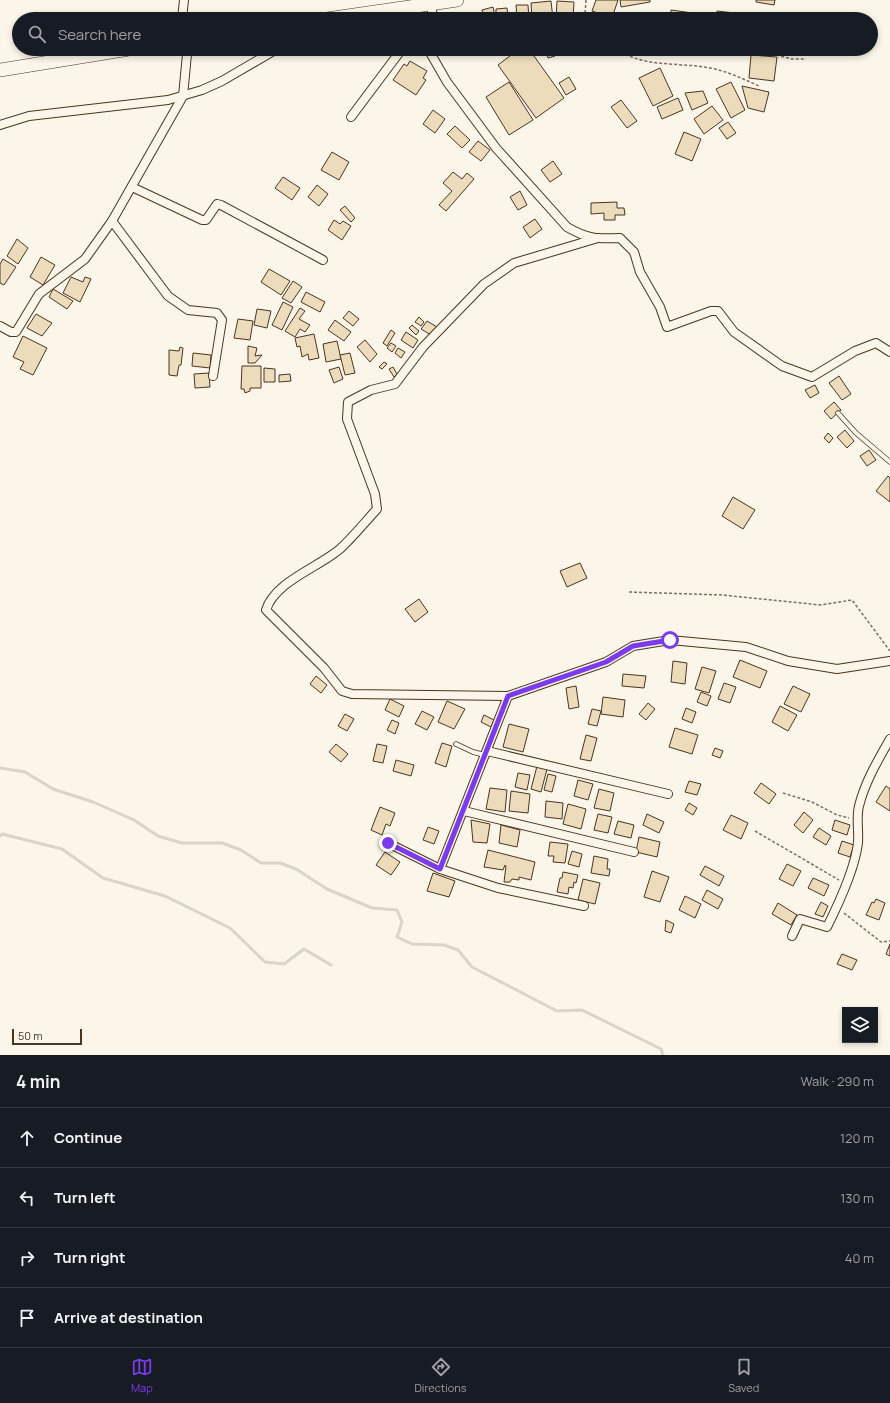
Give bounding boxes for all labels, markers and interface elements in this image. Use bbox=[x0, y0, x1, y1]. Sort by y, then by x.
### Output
search box bbox=[12, 12, 878, 56]
icon: search bbox=[26, 23, 48, 45]
text: Search here bbox=[58, 24, 141, 45]
route start bbox=[661, 631, 679, 649]
route end bbox=[379, 834, 397, 852]
map controls bbox=[842, 1007, 878, 1043]
button: layers bbox=[842, 1007, 878, 1043]
scale bar bbox=[12, 1027, 82, 1046]
text: 50 m bbox=[18, 1028, 43, 1043]
text: 4 min bbox=[16, 1070, 60, 1093]
text: Walk · 290 m bbox=[801, 1072, 874, 1090]
icon: ahead bbox=[16, 1127, 38, 1149]
text: Continue bbox=[54, 1127, 122, 1148]
text: 120 m bbox=[840, 1129, 874, 1147]
icon: left bbox=[16, 1187, 38, 1209]
text: Turn left bbox=[54, 1187, 116, 1208]
text: 130 m bbox=[840, 1189, 874, 1207]
icon: right bbox=[16, 1247, 38, 1269]
text: Turn right bbox=[54, 1247, 125, 1268]
text: 40 m bbox=[845, 1249, 874, 1267]
icon: arrive bbox=[16, 1307, 38, 1329]
text: Arrive at destination bbox=[54, 1307, 203, 1328]
tab: Map bbox=[131, 1356, 153, 1395]
tab: Directions bbox=[414, 1356, 467, 1395]
tab: Saved bbox=[728, 1356, 759, 1395]

